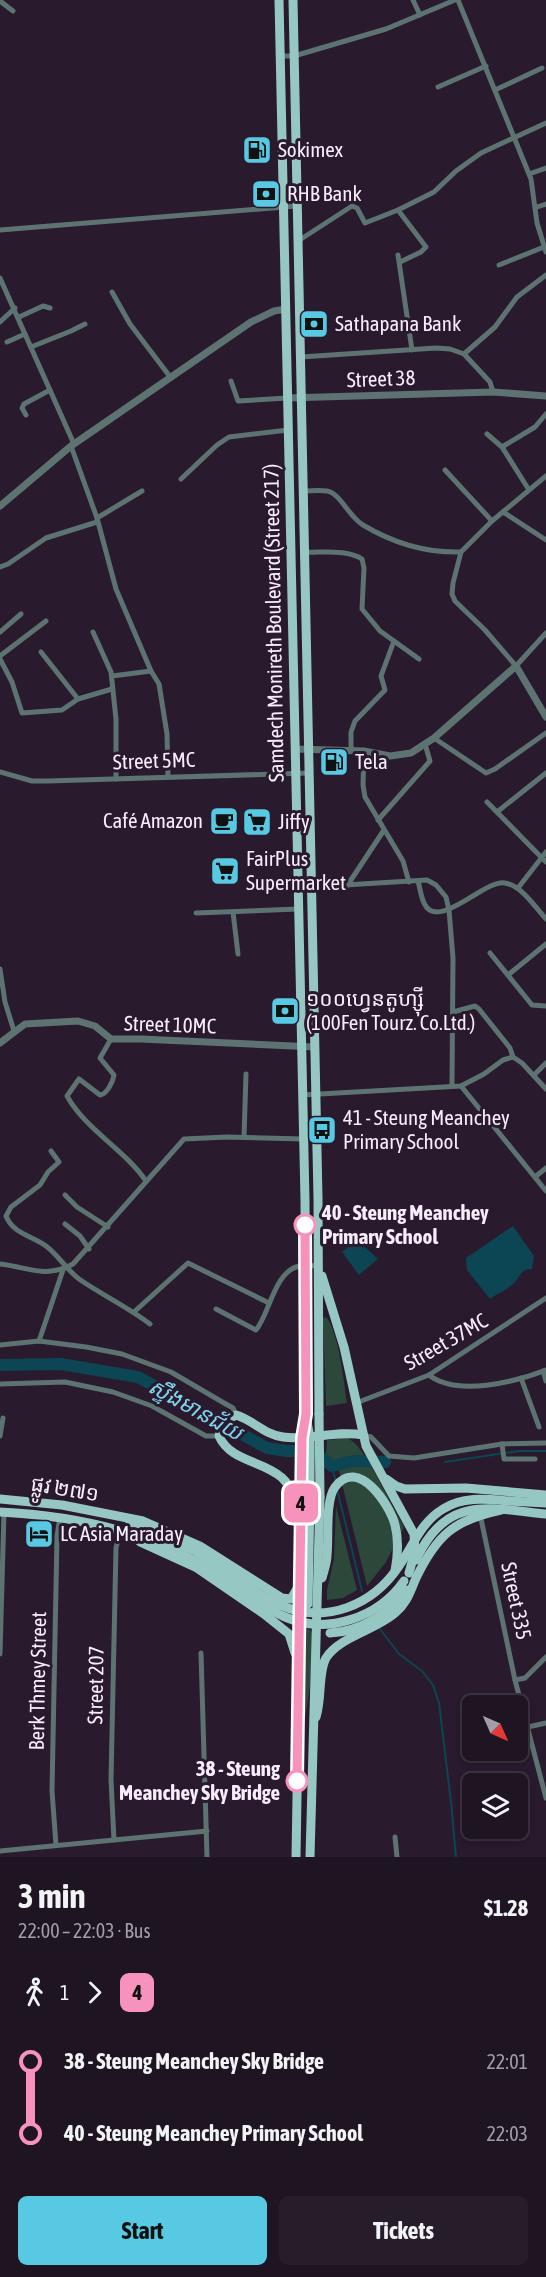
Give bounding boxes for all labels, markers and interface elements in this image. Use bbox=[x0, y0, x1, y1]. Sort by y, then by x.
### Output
fuel station icon: Sokimex bbox=[241, 134, 273, 166]
place label: Sokimex bbox=[278, 137, 344, 161]
bank icon: RHB Bank bbox=[250, 178, 282, 210]
place label: RHB Bank bbox=[287, 181, 362, 205]
bank icon: Sathapana Bank bbox=[298, 308, 330, 340]
place label: Sathapana Bank bbox=[335, 311, 461, 335]
street label: Street 38 bbox=[346, 365, 416, 391]
street label: Samdech Monireth Boulevard (Street 217) bbox=[258, 464, 288, 782]
fuel station icon: Tela bbox=[318, 746, 350, 778]
street label: Street 5MC bbox=[112, 747, 196, 773]
place label: Tela bbox=[355, 749, 388, 773]
cafe icon: Café Amazon bbox=[208, 805, 240, 837]
supermarket icon: Jiffy bbox=[241, 806, 273, 838]
place label: Café Amazon bbox=[103, 808, 203, 832]
place label: Jiffy bbox=[278, 809, 310, 833]
place label: FairPlus Supermarket bbox=[246, 846, 346, 894]
supermarket icon: FairPlus Supermarket bbox=[209, 855, 241, 887]
place label: ១០០ហ្វេនតូហ្ស៊ី (100Fen Tourz. Co.Ltd.) bbox=[306, 986, 475, 1034]
bank icon: ១០០ហ្វេនតូហ្ស៊ី (100Fen Tourz. Co.Ltd.) bbox=[269, 995, 301, 1027]
street label: Street 10MC bbox=[124, 1010, 217, 1038]
place label: 41 - Steung Meanchey Primary School bbox=[343, 1105, 510, 1153]
bus stop icon: 41 - Steung Meanchey Primary School bbox=[306, 1114, 338, 1146]
place label: 40 - Steung Meanchey Primary School bbox=[321, 1200, 489, 1248]
marker: 40 - Steung Meanchey Primary School bbox=[294, 1214, 316, 1236]
street label: Street 37MC bbox=[400, 1307, 492, 1375]
water label: ស្ទឹងមានជ័យ bbox=[144, 1373, 249, 1448]
street label: ផ្លូវ ២៧១ bbox=[28, 1471, 101, 1513]
line badge: 4 bbox=[282, 1484, 320, 1522]
text: 4 bbox=[296, 1491, 306, 1515]
hotel icon: LC Asia Maraday bbox=[23, 1518, 55, 1550]
place label: LC Asia Maraday bbox=[60, 1521, 183, 1545]
street label: Street 335 bbox=[497, 1560, 537, 1642]
street label: Berk Thmey Street bbox=[24, 1611, 50, 1751]
street label: Street 207 bbox=[82, 1645, 108, 1724]
north arrow bbox=[462, 1695, 528, 1761]
map controls bbox=[462, 1695, 528, 1839]
place label: 38 - Steung Meanchey Sky Bridge bbox=[119, 1756, 281, 1804]
marker: 38 - Steung Meanchey Sky Bridge bbox=[286, 1770, 308, 1792]
button: layers bbox=[462, 1773, 528, 1839]
text: 3 min bbox=[18, 1877, 85, 1915]
text: $1.28 bbox=[484, 1895, 528, 1921]
text: 22:00 – 22:03 · Bus bbox=[18, 1919, 151, 1942]
icon: walk bbox=[18, 1976, 51, 2009]
icon: forward bbox=[78, 1976, 111, 2009]
text: 4 bbox=[132, 1980, 142, 2004]
text: 1 bbox=[60, 1981, 69, 2004]
text: 38 - Steung Meanchey Sky Bridge bbox=[64, 2048, 324, 2074]
text: 22:01 bbox=[486, 2050, 528, 2073]
text: 40 - Steung Meanchey Primary School bbox=[64, 2120, 363, 2146]
text: 22:03 bbox=[486, 2122, 528, 2145]
button: Start bbox=[18, 2196, 267, 2265]
button: Tickets bbox=[279, 2196, 528, 2265]

